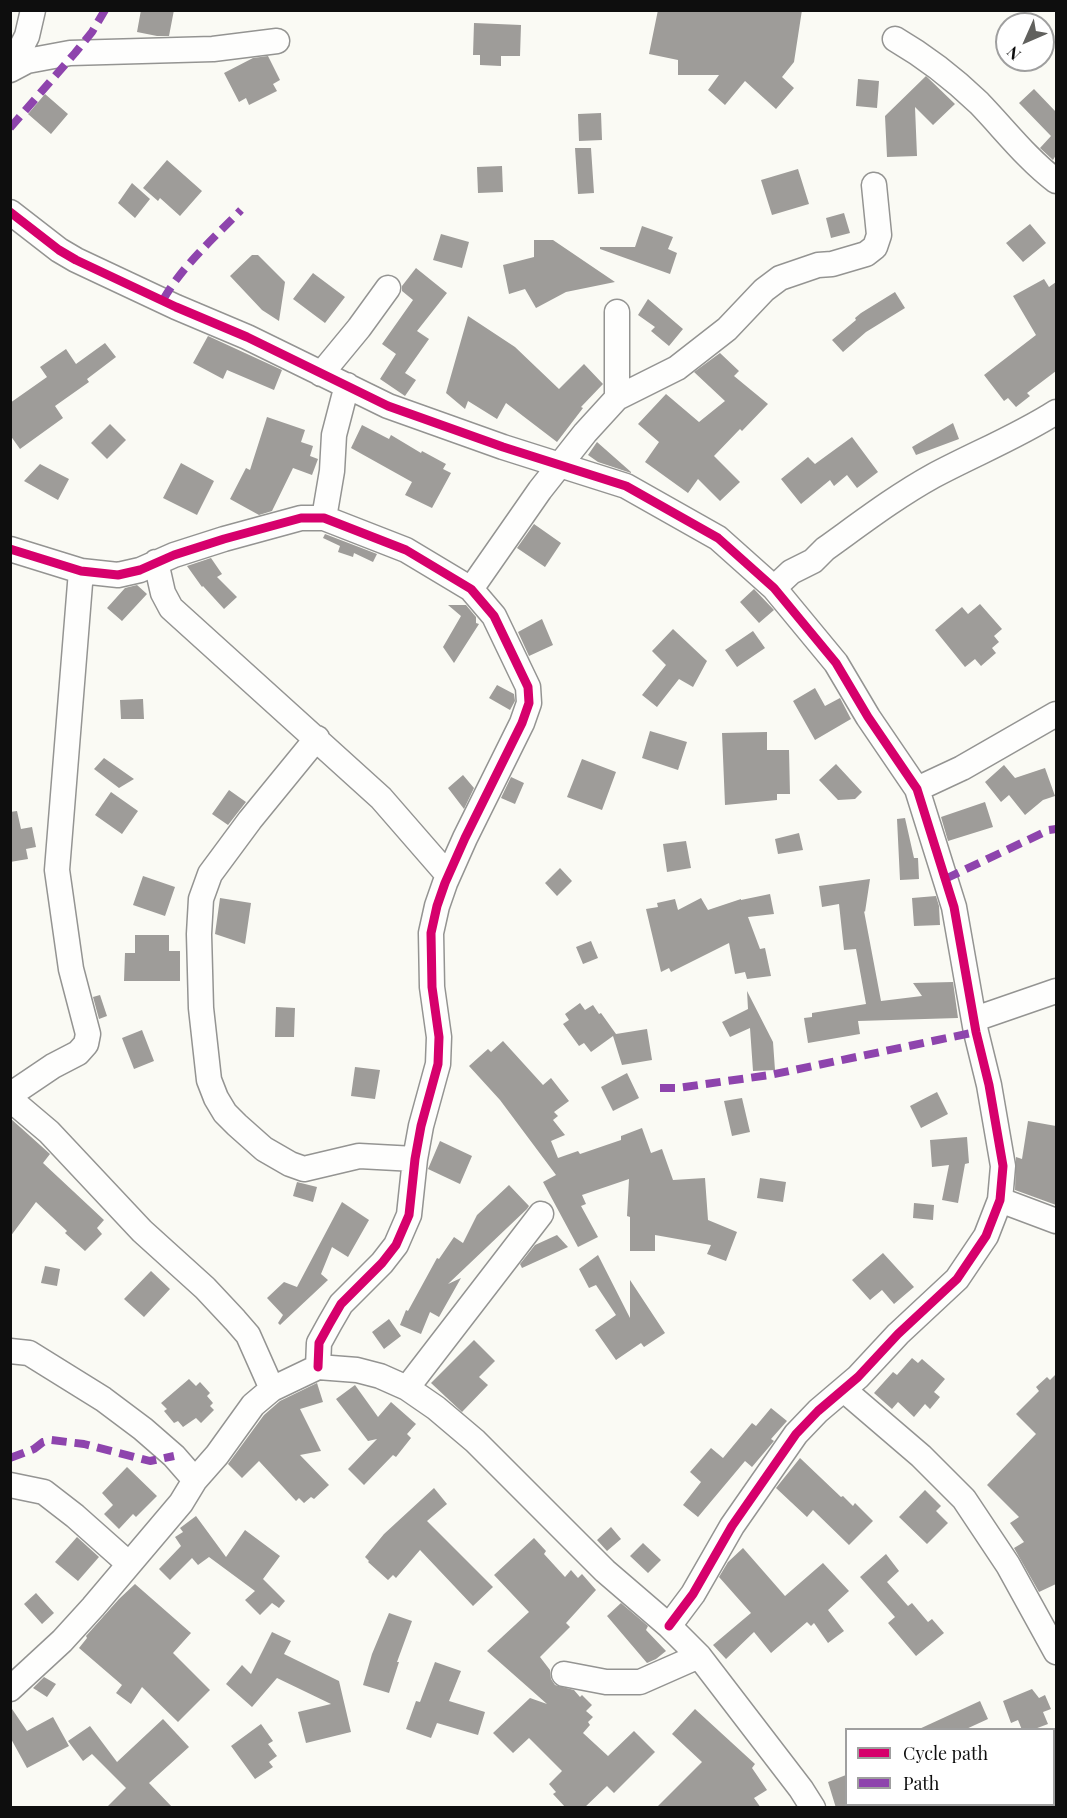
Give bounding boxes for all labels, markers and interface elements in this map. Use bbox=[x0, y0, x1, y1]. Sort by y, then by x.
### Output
north arrow bbox=[995, 12, 1055, 72]
text: N bbox=[1002, 42, 1025, 65]
legend bbox=[845, 1728, 1055, 1806]
text: Cycle path bbox=[903, 1741, 988, 1765]
text: Path bbox=[903, 1771, 939, 1795]

